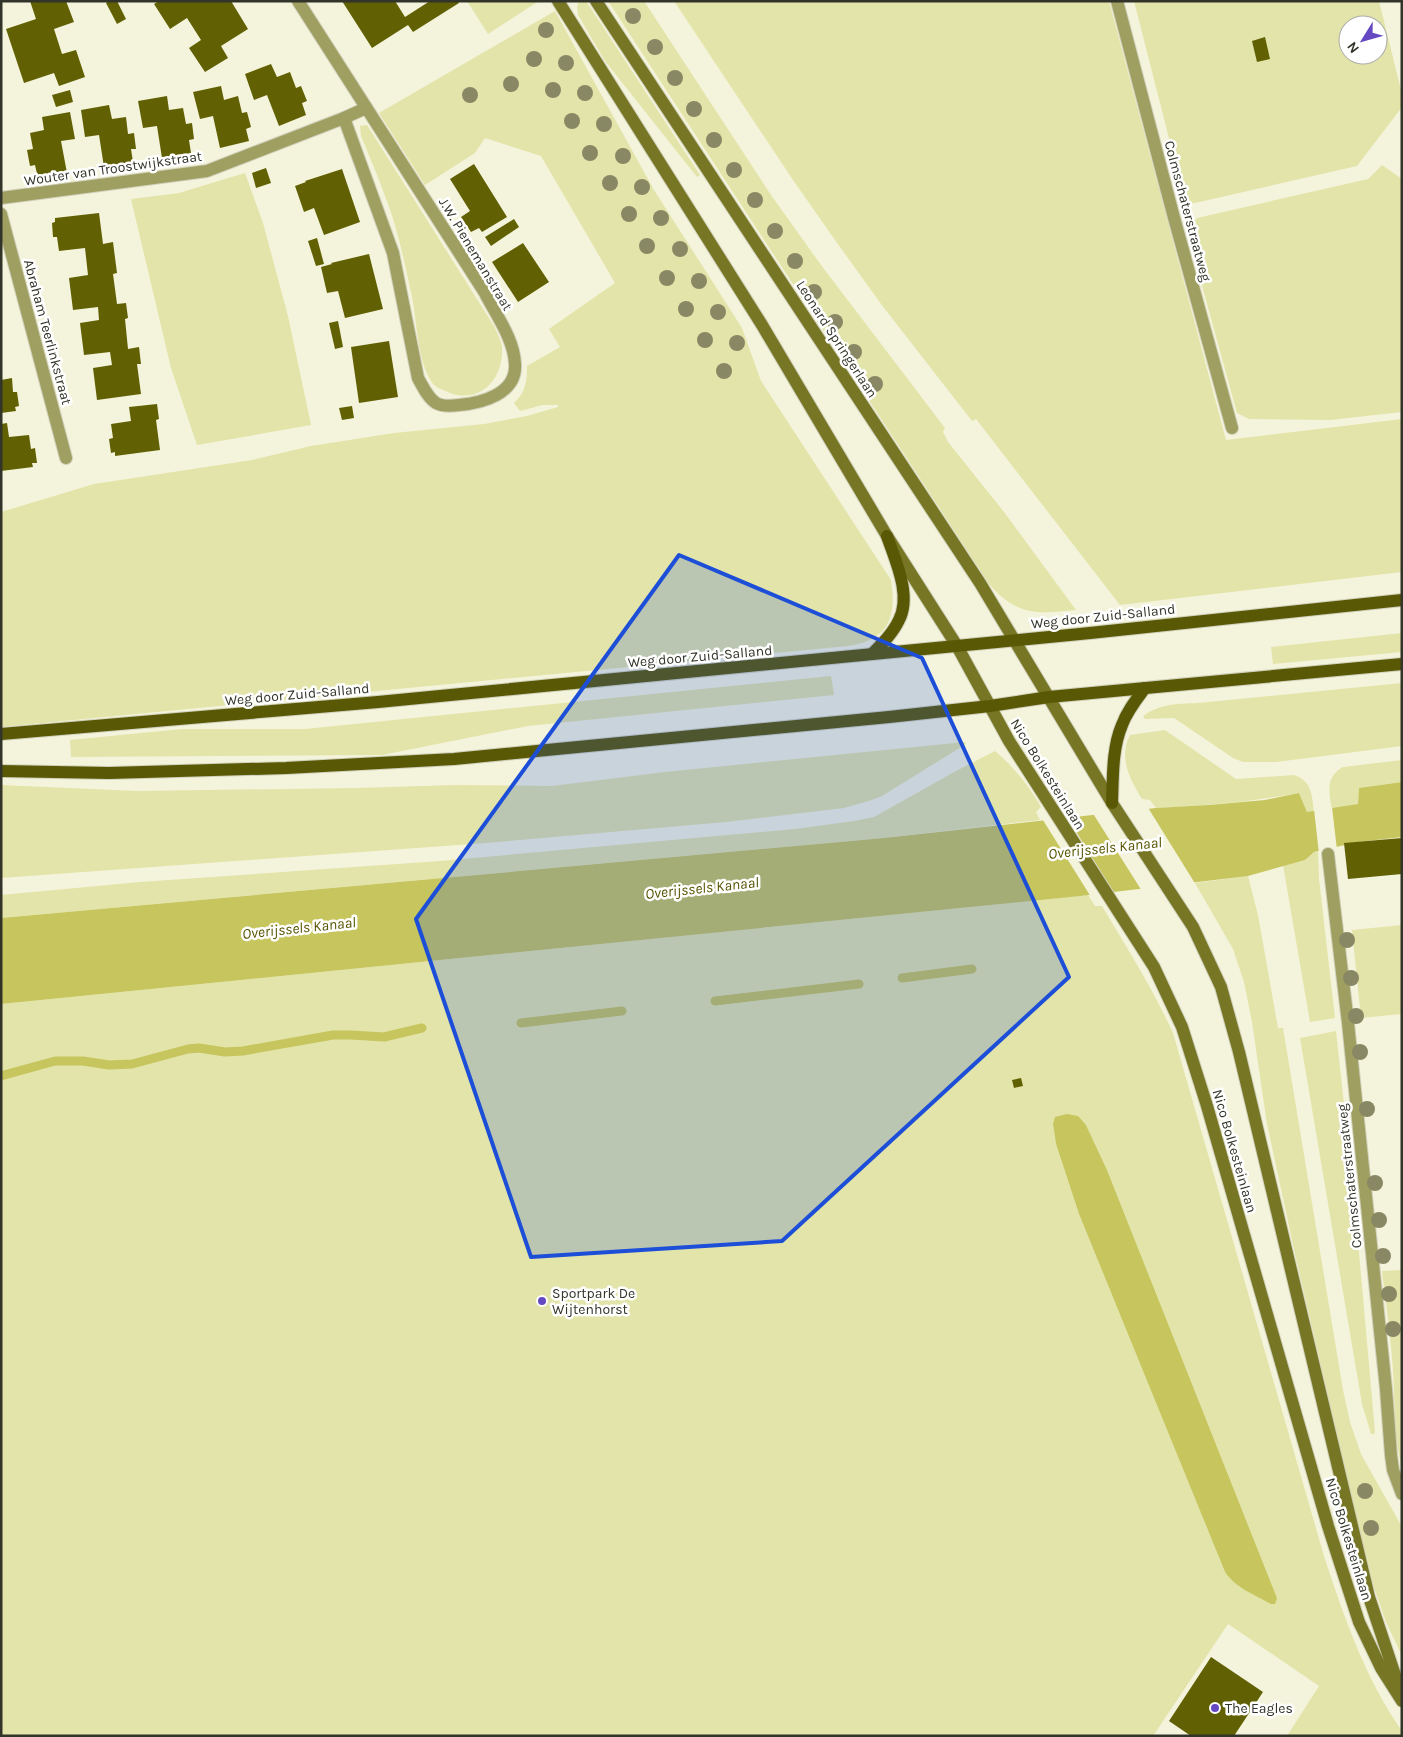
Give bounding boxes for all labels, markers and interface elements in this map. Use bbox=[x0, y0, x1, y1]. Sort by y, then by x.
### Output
north arrow bbox=[1338, 15, 1388, 65]
text: N bbox=[1343, 38, 1363, 57]
street label: Colmschaterstraatweg bbox=[1161, 139, 1215, 283]
street label: Wouter van Troostwijkstraat bbox=[23, 148, 203, 189]
street label: J.W. Pienemanstraat bbox=[435, 195, 516, 314]
street label: Abraham Teerlinkstraat bbox=[20, 258, 75, 407]
street label: Leonard Springerlaan bbox=[792, 277, 881, 401]
street label: Weg door Zuid-Salland bbox=[1030, 600, 1176, 633]
street label: Weg door Zuid-Salland bbox=[627, 642, 773, 671]
street label: Weg door Zuid-Salland bbox=[224, 680, 370, 709]
street label: Nico Bolkesteinlaan bbox=[1007, 716, 1089, 833]
water label: Overijssels Kanaal bbox=[1047, 833, 1163, 863]
water label: Overijssels Kanaal bbox=[644, 873, 760, 903]
water label: Overijssels Kanaal bbox=[241, 913, 357, 943]
street label: Nico Bolkesteinlaan bbox=[1209, 1088, 1260, 1215]
street label: Colmschaterstraatweg bbox=[1333, 1103, 1366, 1249]
place label: Sportpark De Wijtenhorst bbox=[552, 1285, 635, 1318]
marker: Sportpark De Wijtenhorst bbox=[536, 1295, 548, 1307]
street label: Nico Bolkesteinlaan bbox=[1322, 1476, 1375, 1603]
place label: The Eagles bbox=[1225, 1700, 1293, 1717]
marker: The Eagles bbox=[1209, 1702, 1221, 1714]

